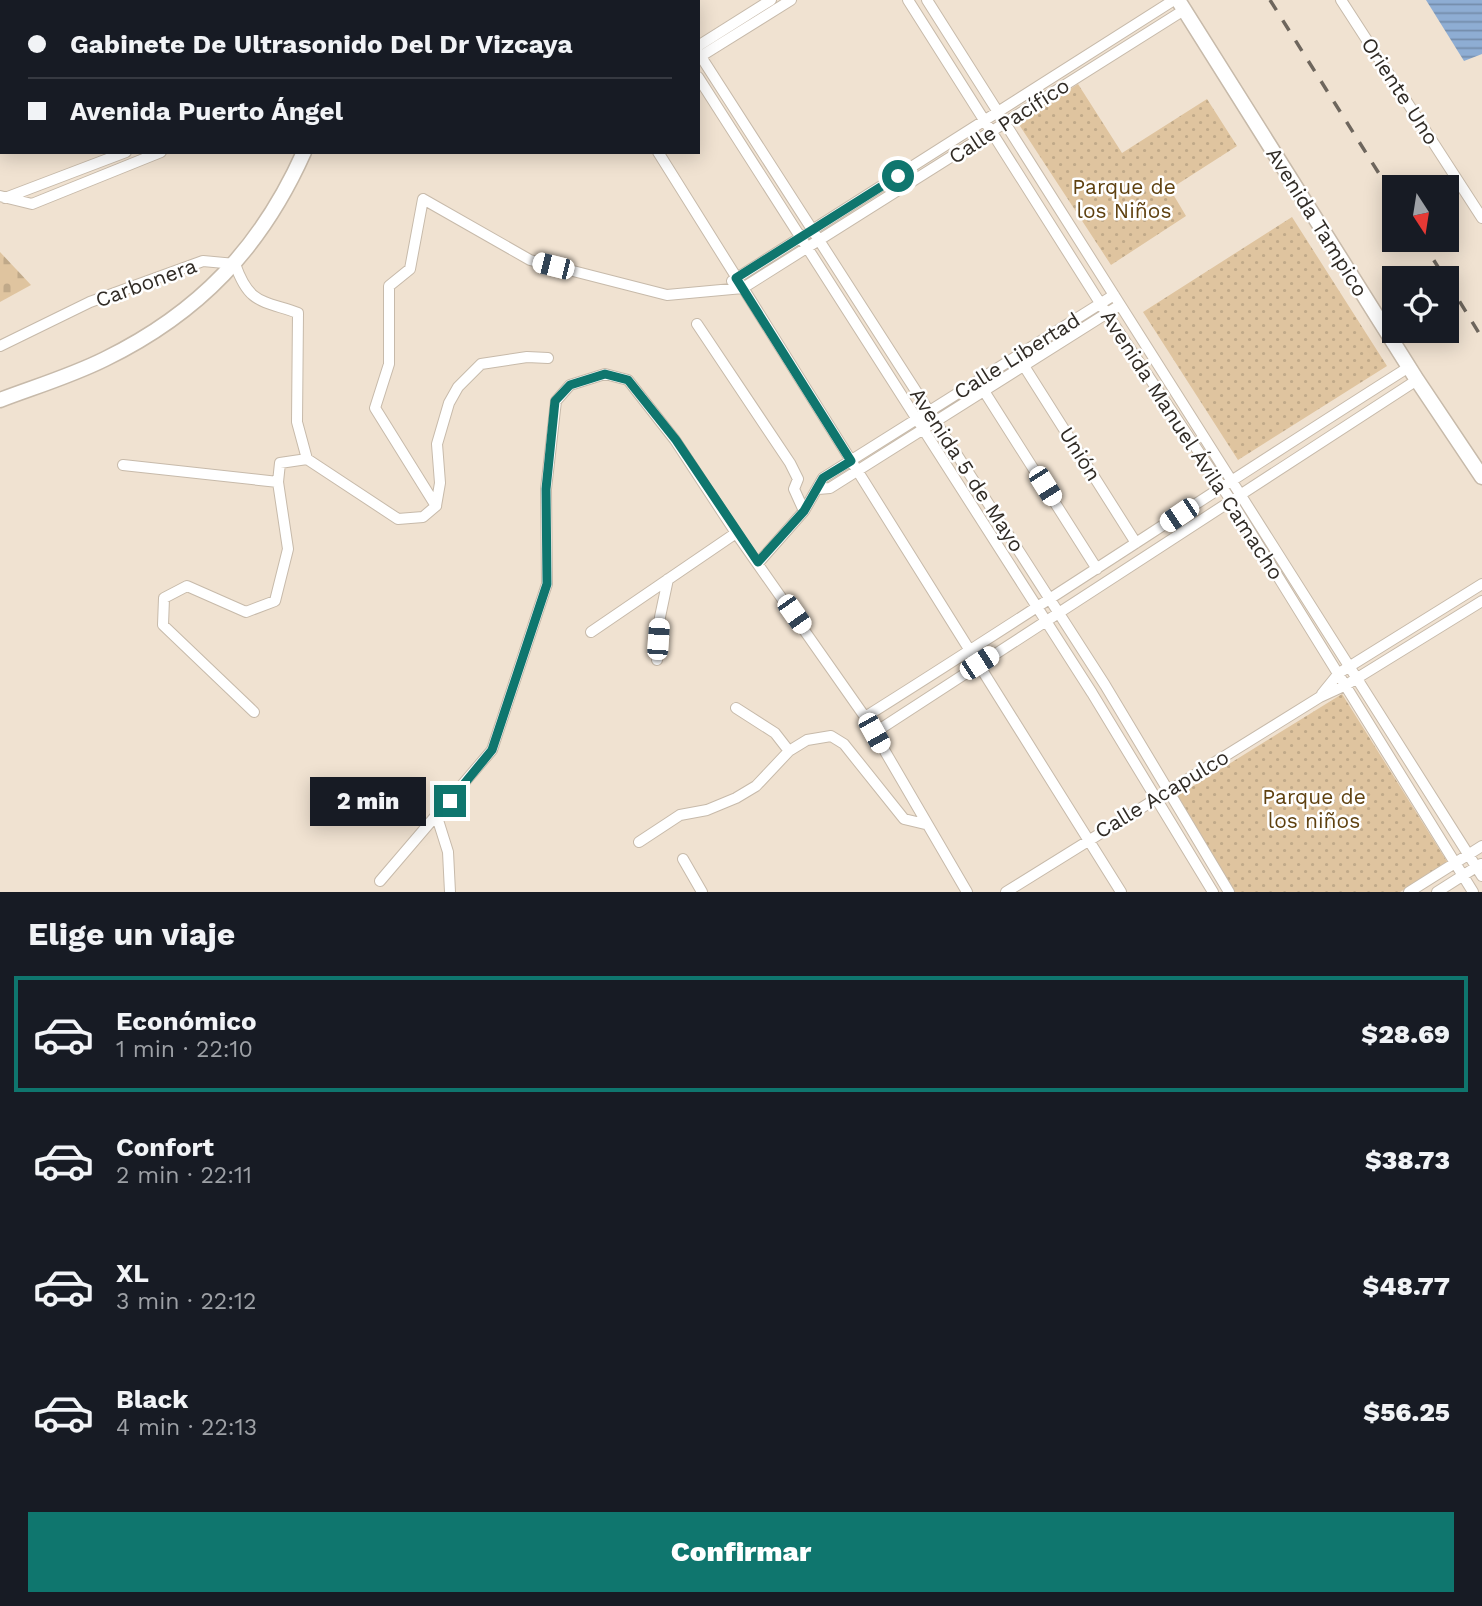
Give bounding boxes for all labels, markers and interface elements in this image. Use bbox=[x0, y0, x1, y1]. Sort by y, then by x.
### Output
text: Gabinete De Ultrasonido Del Dr Vizcaya bbox=[70, 29, 572, 59]
street label: Oriente Uno bbox=[1356, 32, 1444, 149]
street label: Calle Pacífico bbox=[944, 72, 1074, 169]
text: Avenida Puerto Ángel bbox=[70, 96, 343, 126]
street label: Avenida Tampico bbox=[1261, 142, 1373, 301]
route start bbox=[882, 160, 914, 192]
park label: Parque de los Niños bbox=[1072, 174, 1176, 223]
north arrow bbox=[1382, 175, 1460, 252]
map controls bbox=[1382, 175, 1459, 343]
car bbox=[531, 251, 576, 281]
street label: Carbonera bbox=[92, 253, 200, 312]
button: locate bbox=[1382, 266, 1459, 343]
street label: Avenida Manuel Ávila Camacho bbox=[1096, 305, 1289, 584]
street label: Calle Libertad bbox=[949, 307, 1084, 404]
street label: Avenida 5 de Mayo bbox=[905, 383, 1030, 557]
street label: Unión bbox=[1054, 422, 1107, 485]
car bbox=[1025, 463, 1066, 509]
car bbox=[1156, 495, 1203, 535]
car bbox=[774, 591, 815, 637]
car bbox=[647, 617, 670, 661]
car bbox=[956, 643, 1003, 683]
car bbox=[855, 710, 894, 756]
street label: Calle Acapulco bbox=[1090, 744, 1233, 843]
callout: 2 min bbox=[310, 776, 426, 826]
park label: Parque de los niños bbox=[1262, 784, 1366, 833]
route end bbox=[434, 785, 466, 817]
text: 2 min bbox=[337, 788, 399, 815]
text: Elige un viaje bbox=[28, 915, 235, 953]
icon: car bbox=[32, 1003, 95, 1066]
text: Económico bbox=[116, 1006, 257, 1036]
text: $28.69 bbox=[1361, 1019, 1450, 1049]
text: 1 min · 22:10 bbox=[116, 1036, 253, 1063]
icon: car bbox=[32, 1129, 95, 1192]
text: Confort bbox=[116, 1132, 214, 1162]
text: $38.73 bbox=[1365, 1145, 1450, 1175]
text: 2 min · 22:11 bbox=[116, 1162, 252, 1189]
icon: car bbox=[32, 1255, 95, 1318]
text: XL bbox=[116, 1258, 149, 1288]
text: $48.77 bbox=[1363, 1271, 1450, 1301]
text: 3 min · 22:12 bbox=[116, 1288, 256, 1315]
icon: car bbox=[32, 1381, 95, 1444]
text: Black bbox=[116, 1384, 188, 1414]
text: $56.25 bbox=[1363, 1397, 1450, 1427]
text: 4 min · 22:13 bbox=[116, 1414, 257, 1441]
button: Confirmar bbox=[28, 1512, 1454, 1592]

